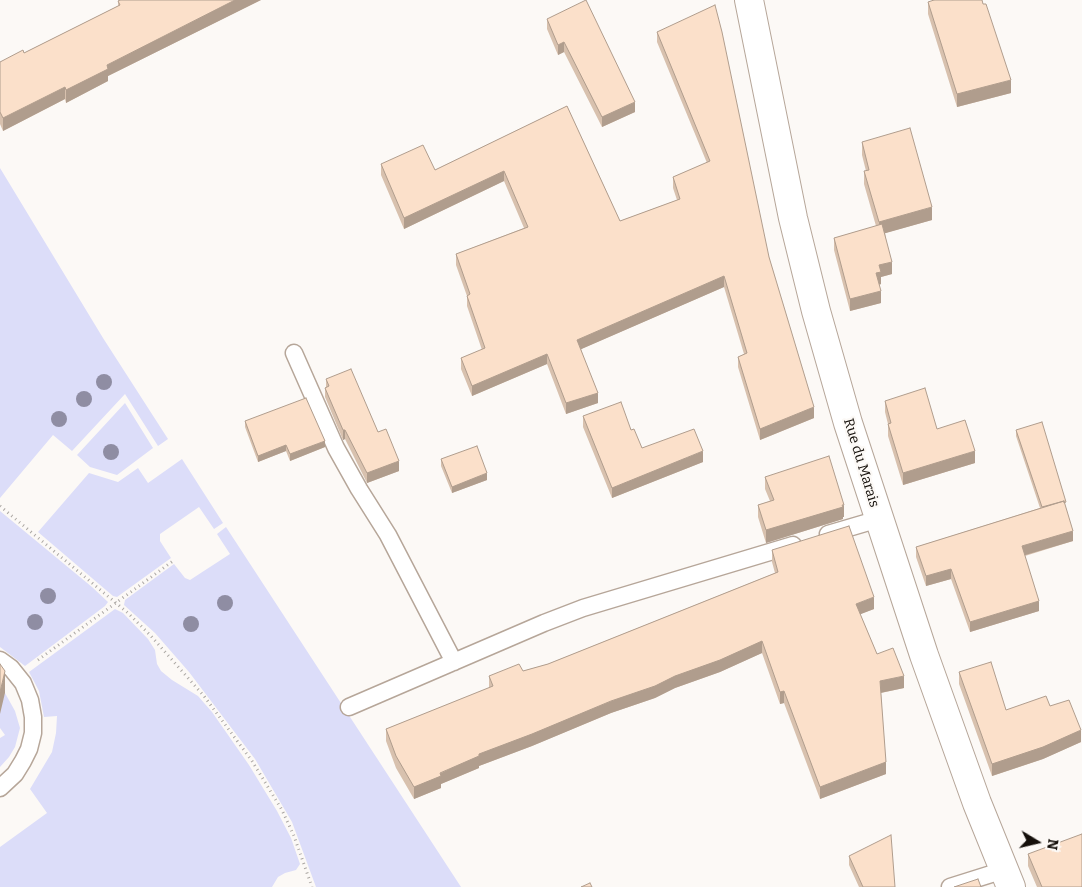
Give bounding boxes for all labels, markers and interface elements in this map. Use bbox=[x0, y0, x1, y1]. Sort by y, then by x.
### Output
street label: Rue du Marais bbox=[840, 417, 882, 509]
north arrow bbox=[1012, 817, 1062, 867]
text: N bbox=[1043, 838, 1062, 851]

